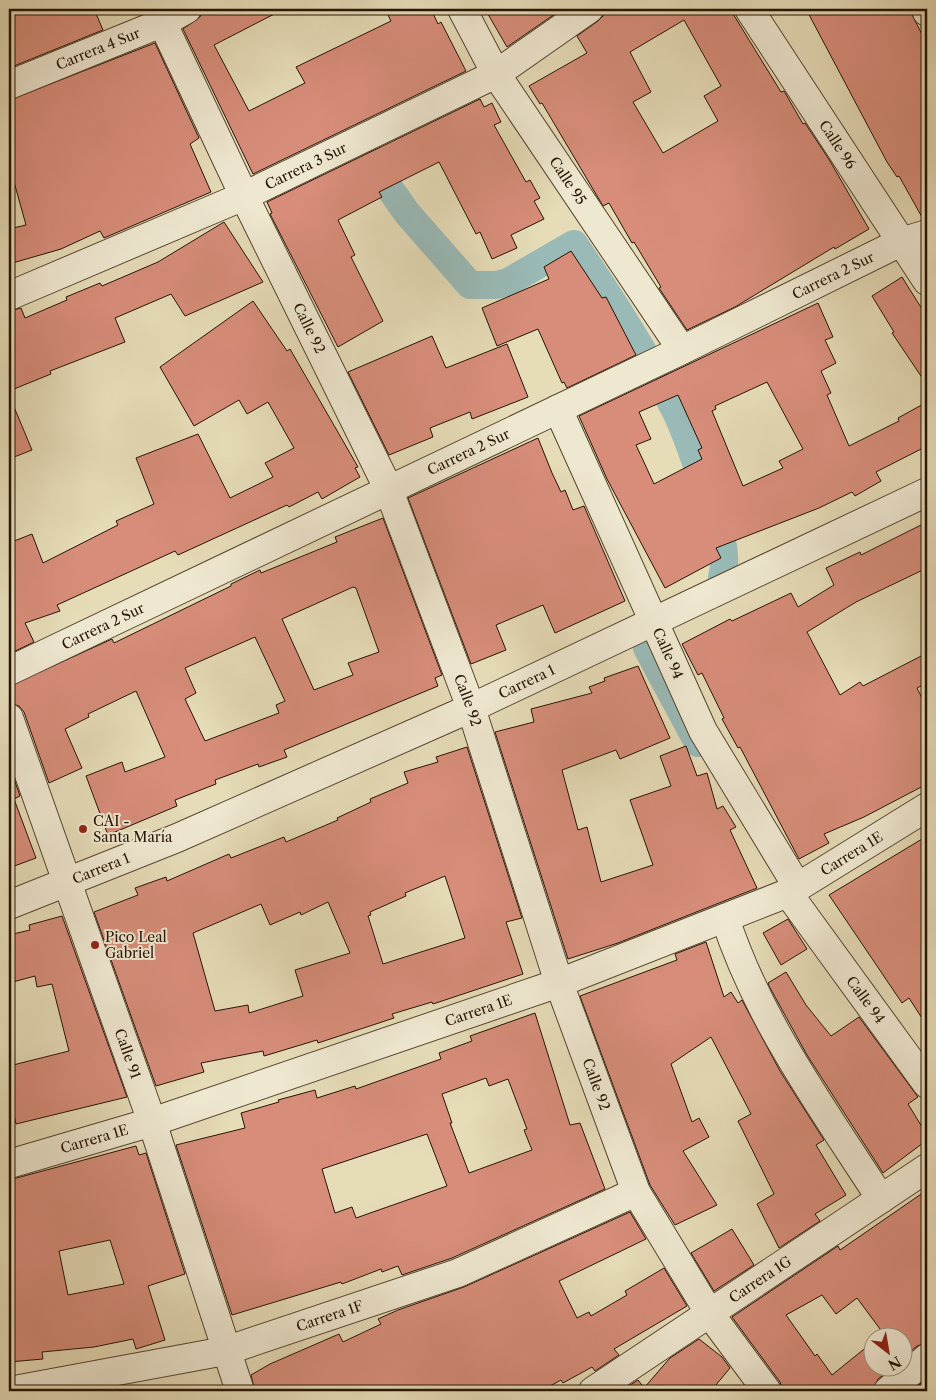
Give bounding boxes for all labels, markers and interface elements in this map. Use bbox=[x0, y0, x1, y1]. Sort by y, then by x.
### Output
street label: Carrera 4 Sur bbox=[53, 24, 143, 74]
street label: Calle 96 bbox=[815, 117, 860, 172]
street label: Carrera 3 Sur bbox=[262, 139, 350, 194]
street label: Calle 95 bbox=[545, 153, 590, 208]
street label: Carrera 2 Sur bbox=[789, 248, 877, 303]
street label: Calle 92 bbox=[289, 300, 329, 357]
street label: Carrera 2 Sur bbox=[424, 425, 513, 479]
street label: Carrera 2 Sur bbox=[59, 599, 147, 654]
street label: Calle 94 bbox=[649, 625, 687, 682]
street label: Carrera 1 bbox=[496, 661, 558, 703]
street label: Calle 92 bbox=[450, 672, 485, 729]
place label: CAI - Santa María bbox=[93, 812, 173, 846]
marker: CAI - Santa María bbox=[77, 823, 89, 835]
street label: Carrera 1E bbox=[817, 828, 886, 880]
street label: Carrera 1 bbox=[70, 849, 132, 888]
place label: Pico Leal Gabriel bbox=[105, 928, 167, 962]
marker: Pico Leal Gabriel bbox=[89, 939, 101, 951]
street label: Calle 94 bbox=[842, 972, 889, 1027]
street label: Carrera 1E bbox=[442, 991, 514, 1030]
street label: Calle 91 bbox=[111, 1026, 145, 1081]
street label: Calle 92 bbox=[578, 1056, 614, 1113]
street label: Carrera 1E bbox=[58, 1120, 131, 1157]
street label: Carrera 1G bbox=[725, 1252, 795, 1307]
street label: Carrera 1F bbox=[294, 1296, 365, 1336]
north arrow bbox=[864, 1328, 914, 1378]
text: N bbox=[885, 1352, 905, 1374]

